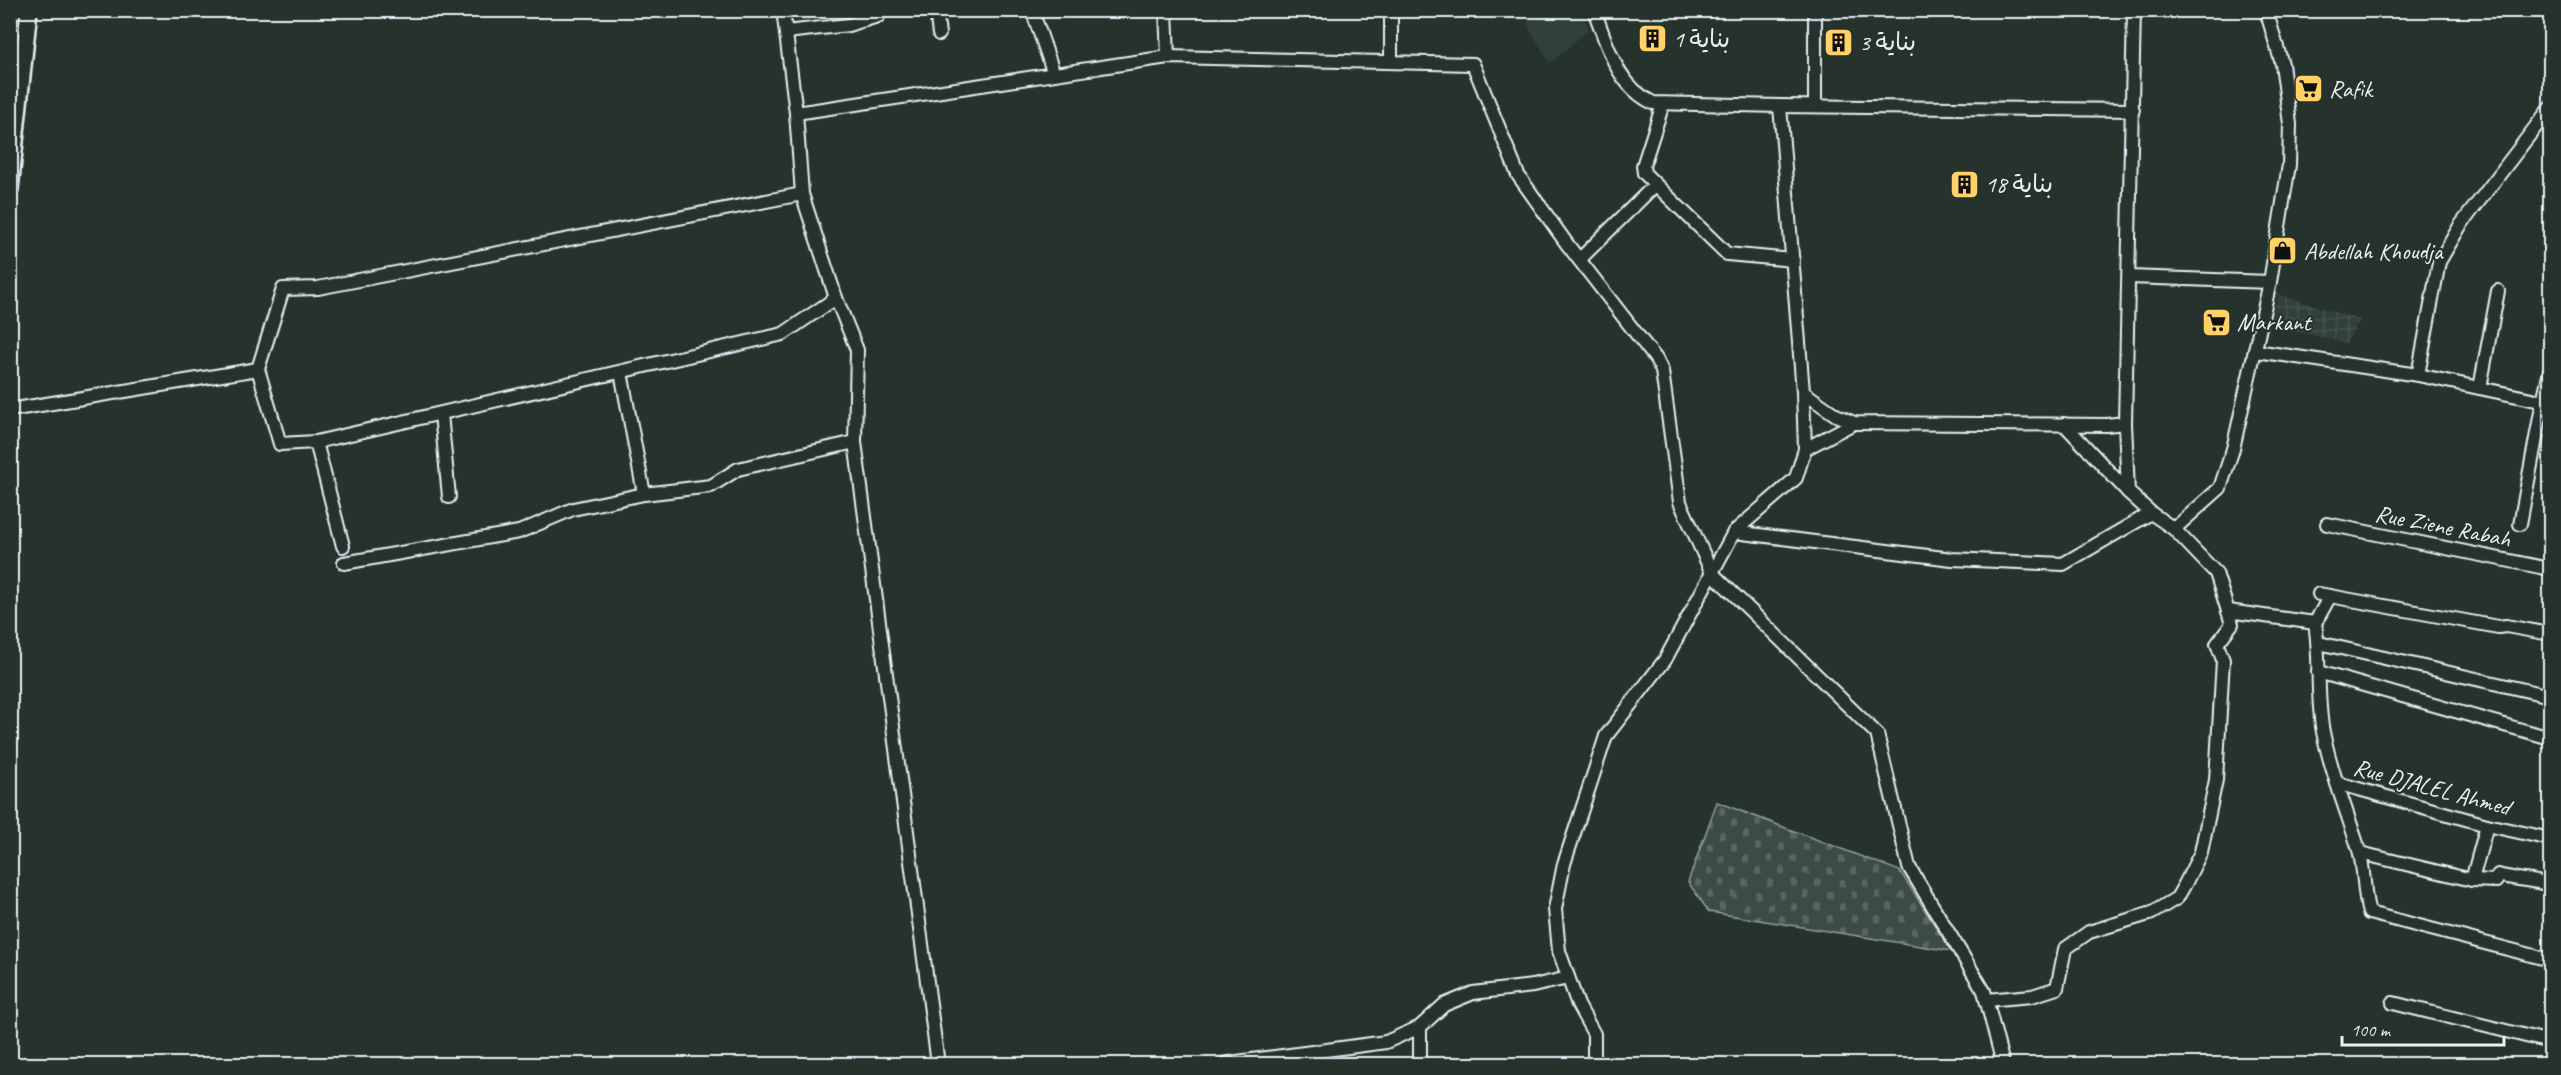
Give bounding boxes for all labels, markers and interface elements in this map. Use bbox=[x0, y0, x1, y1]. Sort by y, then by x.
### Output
building icon: بناية 1 bbox=[1636, 23, 1668, 55]
place label: بناية 1 bbox=[1673, 24, 1730, 54]
building icon: بناية 3 bbox=[1822, 26, 1854, 58]
place label: بناية 3 bbox=[1859, 27, 1916, 57]
supermarket icon: Rafik bbox=[2292, 73, 2324, 105]
place label: Rafik bbox=[2329, 74, 2374, 104]
building icon: بناية 18 bbox=[1948, 168, 1980, 200]
place label: بناية 18 bbox=[1985, 169, 2053, 199]
shop icon: Abdellah Khoudja bbox=[2267, 235, 2299, 267]
place label: Abdellah Khoudja bbox=[2304, 236, 2444, 266]
supermarket icon: Markant bbox=[2200, 306, 2232, 338]
place label: Markant bbox=[2237, 307, 2313, 337]
street label: Rue Ziene Rabah bbox=[2373, 498, 2514, 554]
street label: Rue DJALEL Ahmed bbox=[2350, 752, 2517, 823]
scale bar bbox=[2342, 1009, 2504, 1047]
text: 100 m bbox=[2351, 1019, 2392, 1041]

